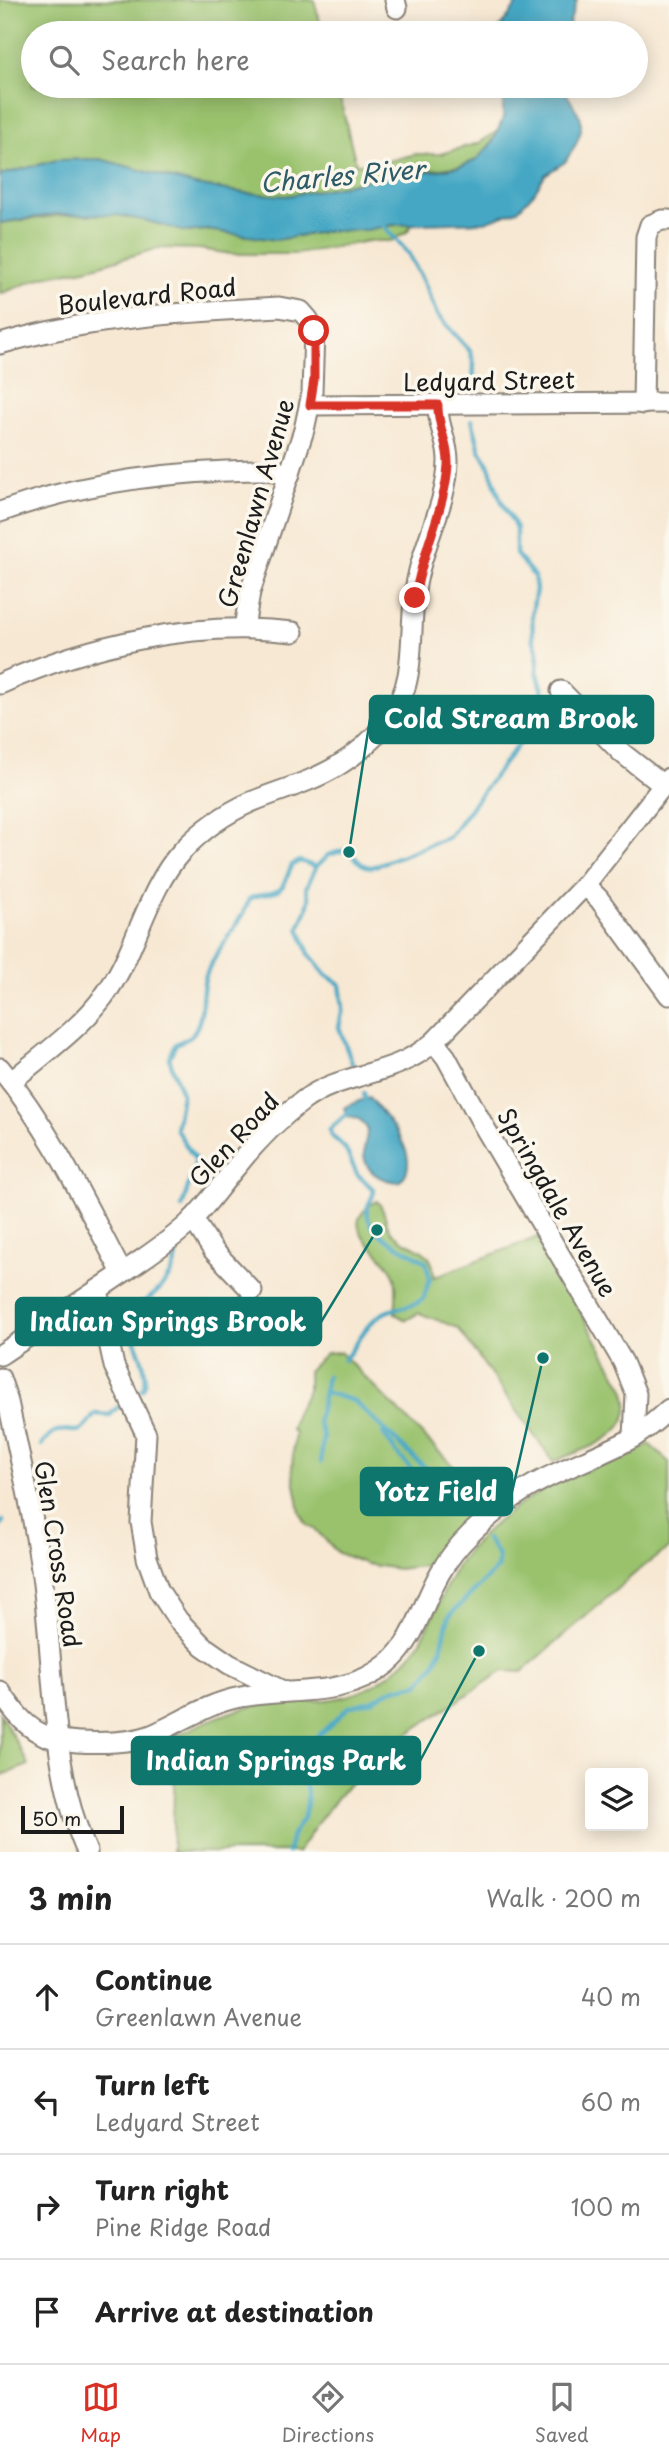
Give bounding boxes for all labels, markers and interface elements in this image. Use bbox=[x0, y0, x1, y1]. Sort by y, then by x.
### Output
search box bbox=[21, 21, 648, 98]
text: Search here bbox=[101, 40, 250, 79]
icon: search bbox=[45, 41, 83, 79]
water label: Charles River bbox=[258, 148, 429, 202]
street label: Boulevard Road bbox=[56, 268, 238, 322]
route start bbox=[298, 315, 329, 346]
street label: Ledyard Street bbox=[403, 361, 575, 399]
street label: Greenlawn Avenue bbox=[208, 394, 302, 612]
route end bbox=[399, 582, 430, 613]
callout: Cold Stream Brook bbox=[370, 696, 653, 743]
text: Cold Stream Brook bbox=[384, 698, 638, 737]
street label: Glen Road bbox=[179, 1083, 287, 1195]
street label: Springdale Avenue bbox=[489, 1101, 627, 1303]
callout: Indian Springs Brook bbox=[16, 1298, 321, 1345]
text: Indian Springs Brook bbox=[30, 1301, 306, 1340]
street label: Glen Cross Road bbox=[26, 1458, 92, 1650]
callout: Yotz Field bbox=[361, 1468, 512, 1515]
text: Yotz Field bbox=[375, 1471, 497, 1510]
callout: Indian Springs Park bbox=[132, 1737, 420, 1784]
text: Indian Springs Park bbox=[146, 1740, 406, 1779]
map controls bbox=[585, 1768, 648, 1831]
button: layers bbox=[585, 1768, 648, 1831]
scale bar bbox=[21, 1803, 124, 1835]
text: 50 m bbox=[32, 1804, 81, 1832]
text: 3 min bbox=[28, 1875, 113, 1920]
text: Walk · 200 m bbox=[486, 1880, 641, 1915]
text: Continue bbox=[95, 1960, 212, 1999]
icon: ahead bbox=[28, 1978, 66, 2016]
text: 40 m bbox=[581, 1979, 641, 2014]
text: Greenlawn Avenue bbox=[95, 1999, 302, 2034]
text: Turn left bbox=[95, 2065, 210, 2104]
icon: left bbox=[28, 2083, 66, 2121]
text: 60 m bbox=[581, 2084, 641, 2119]
text: Ledyard Street bbox=[95, 2104, 260, 2139]
text: Turn right bbox=[95, 2170, 229, 2209]
icon: right bbox=[28, 2188, 66, 2226]
text: 100 m bbox=[571, 2189, 641, 2224]
text: Pine Ridge Road bbox=[95, 2209, 272, 2244]
text: Arrive at destination bbox=[95, 2292, 374, 2331]
icon: arrive bbox=[28, 2293, 66, 2331]
tab: Map bbox=[80, 2378, 121, 2448]
tab: Directions bbox=[282, 2378, 374, 2448]
tab: Saved bbox=[535, 2378, 589, 2448]

